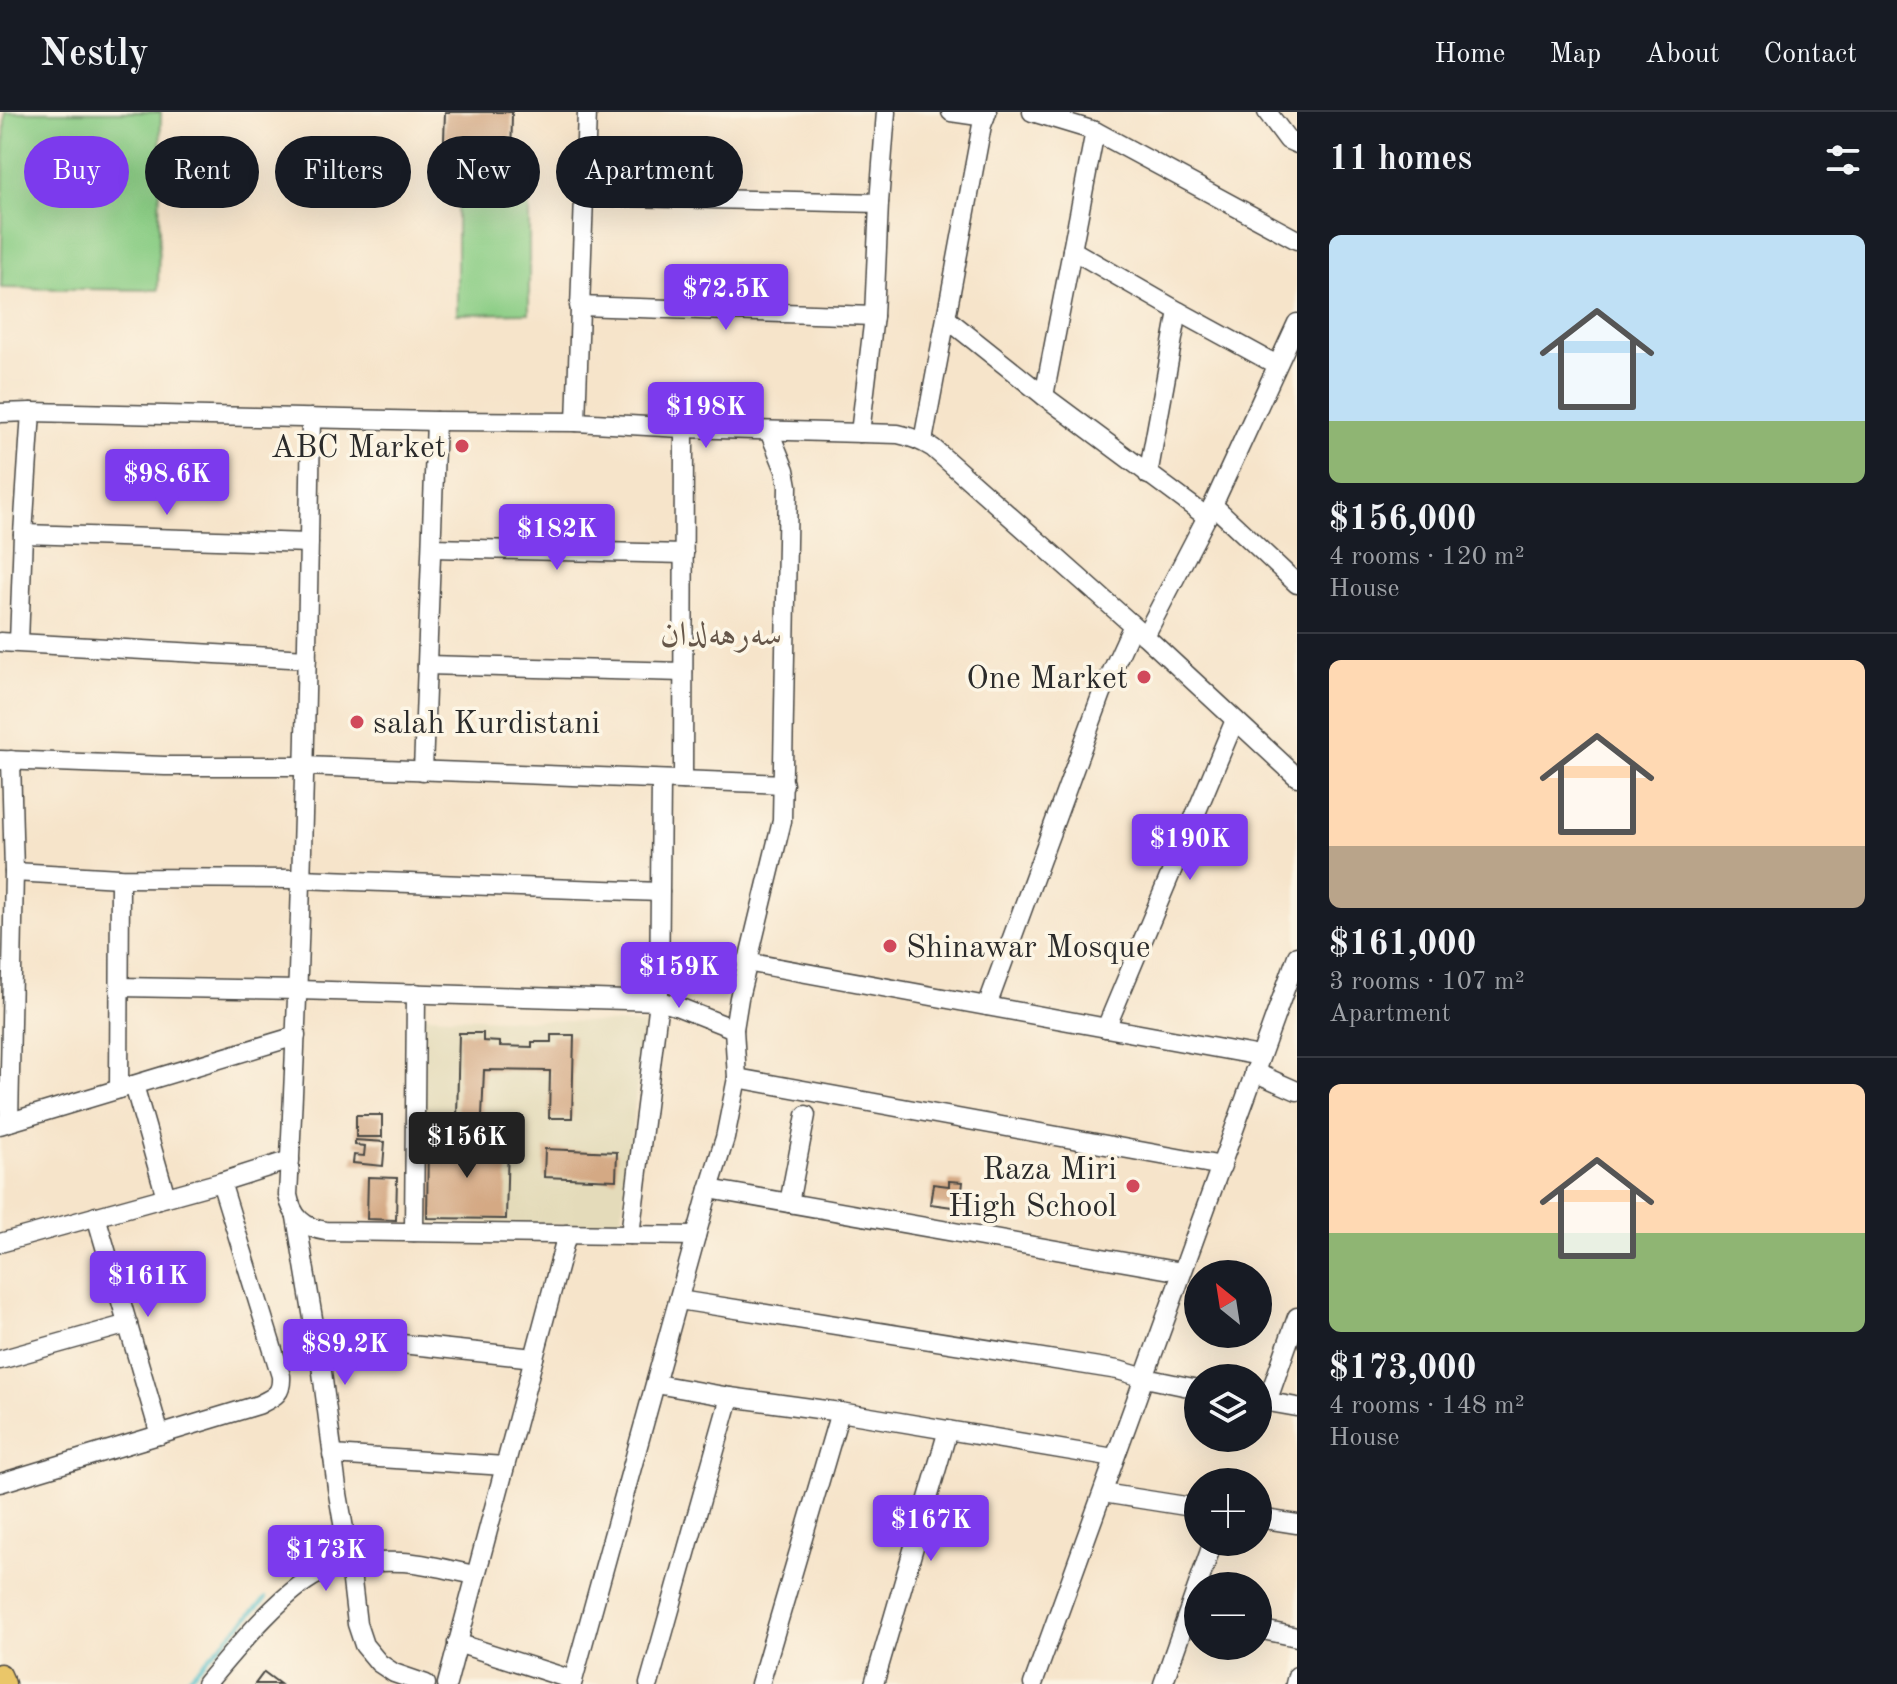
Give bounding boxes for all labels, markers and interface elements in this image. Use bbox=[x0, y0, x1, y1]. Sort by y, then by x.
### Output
text: Nestly bbox=[40, 36, 149, 74]
text: Home bbox=[1434, 41, 1505, 69]
text: Map bbox=[1549, 41, 1601, 69]
text: About bbox=[1645, 41, 1720, 69]
text: Contact bbox=[1764, 41, 1857, 69]
chip: Buy bbox=[24, 136, 129, 208]
chip: Rent bbox=[145, 136, 259, 208]
chip: Filters bbox=[275, 136, 411, 208]
chip: New bbox=[427, 136, 540, 208]
chip: Apartment bbox=[556, 136, 743, 208]
icon: filters bbox=[1821, 138, 1865, 182]
text: 11 homes bbox=[1329, 143, 1472, 177]
pin: $72.5K bbox=[661, 264, 791, 332]
text: $72.5K bbox=[682, 277, 770, 303]
icon: home bbox=[1525, 287, 1669, 431]
pin: $198K bbox=[650, 382, 762, 450]
text: $198K bbox=[666, 395, 746, 421]
place label: ABC Market bbox=[271, 433, 446, 465]
marker: ABC Market bbox=[453, 437, 471, 455]
pin: $98.6K bbox=[102, 449, 232, 517]
text: $98.6K bbox=[123, 462, 211, 488]
text: $156,000 bbox=[1329, 503, 1477, 537]
pin: $182K bbox=[501, 504, 613, 572]
text: $182K bbox=[517, 517, 597, 543]
text: 4 rooms · 120 m² bbox=[1329, 544, 1525, 570]
text: House bbox=[1329, 576, 1400, 602]
district label: سەرهەلدان bbox=[660, 619, 782, 653]
place label: One Market bbox=[966, 664, 1128, 696]
marker: One Market bbox=[1135, 668, 1153, 686]
place label: salah Kurdistani bbox=[373, 709, 600, 741]
icon: home bbox=[1525, 712, 1669, 856]
marker: salah Kurdistani bbox=[348, 713, 366, 731]
pin: $190K bbox=[1134, 814, 1246, 882]
text: $190K bbox=[1150, 827, 1230, 853]
text: $161,000 bbox=[1329, 928, 1477, 962]
place label: Shinawar Mosque bbox=[906, 933, 1150, 965]
marker: Shinawar Mosque bbox=[881, 937, 899, 955]
pin: $159K bbox=[623, 942, 735, 1010]
text: $159K bbox=[639, 955, 719, 981]
text: 3 rooms · 107 m² bbox=[1329, 969, 1525, 995]
text: Apartment bbox=[1329, 1001, 1451, 1027]
pin: $156K bbox=[411, 1112, 523, 1180]
text: $156K bbox=[427, 1125, 507, 1151]
icon: home bbox=[1525, 1136, 1669, 1280]
place label: Raza Miri High School bbox=[948, 1155, 1117, 1224]
marker: Raza Miri High School bbox=[1124, 1177, 1142, 1195]
pin: $161K bbox=[92, 1251, 204, 1319]
north arrow bbox=[1184, 1260, 1272, 1348]
map controls bbox=[1184, 1260, 1272, 1660]
text: $161K bbox=[108, 1264, 188, 1290]
pin: $89.2K bbox=[280, 1319, 410, 1387]
text: $89.2K bbox=[301, 1332, 389, 1358]
text: $173,000 bbox=[1329, 1352, 1477, 1386]
button: layers bbox=[1184, 1364, 1272, 1452]
text: 4 rooms · 148 m² bbox=[1329, 1393, 1525, 1419]
text: House bbox=[1329, 1425, 1400, 1451]
button: + bbox=[1184, 1468, 1272, 1556]
pin: $167K bbox=[875, 1495, 987, 1563]
text: $167K bbox=[891, 1508, 971, 1534]
pin: $173K bbox=[270, 1525, 382, 1593]
text: $173K bbox=[286, 1538, 366, 1564]
button: − bbox=[1184, 1572, 1272, 1660]

